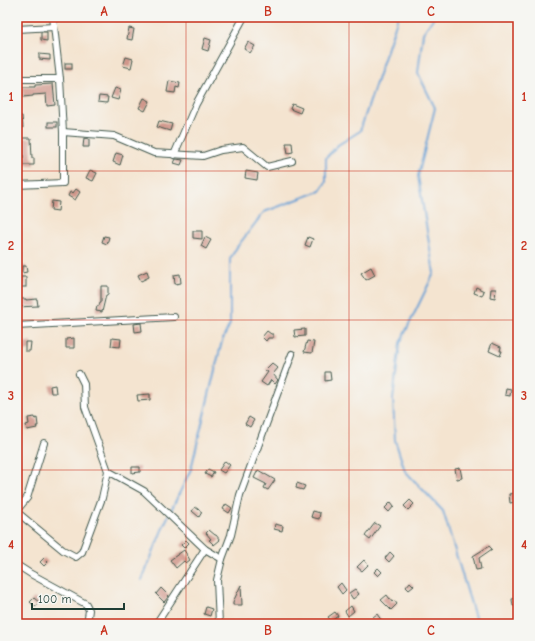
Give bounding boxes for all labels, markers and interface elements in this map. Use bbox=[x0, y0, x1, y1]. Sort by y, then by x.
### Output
text: A bbox=[100, 4, 108, 19]
text: B bbox=[264, 4, 272, 19]
text: C bbox=[427, 4, 435, 19]
text: 1 bbox=[8, 89, 14, 104]
text: 1 bbox=[521, 89, 527, 104]
text: 2 bbox=[8, 238, 14, 253]
text: 2 bbox=[521, 238, 527, 253]
text: 3 bbox=[8, 388, 14, 403]
text: 3 bbox=[521, 388, 527, 403]
text: 4 bbox=[8, 537, 14, 552]
text: 4 bbox=[521, 537, 527, 552]
scale bar bbox=[32, 585, 124, 611]
text: 100 m bbox=[38, 592, 71, 606]
text: A bbox=[100, 623, 108, 638]
text: B bbox=[264, 623, 272, 638]
text: C bbox=[427, 623, 435, 638]

